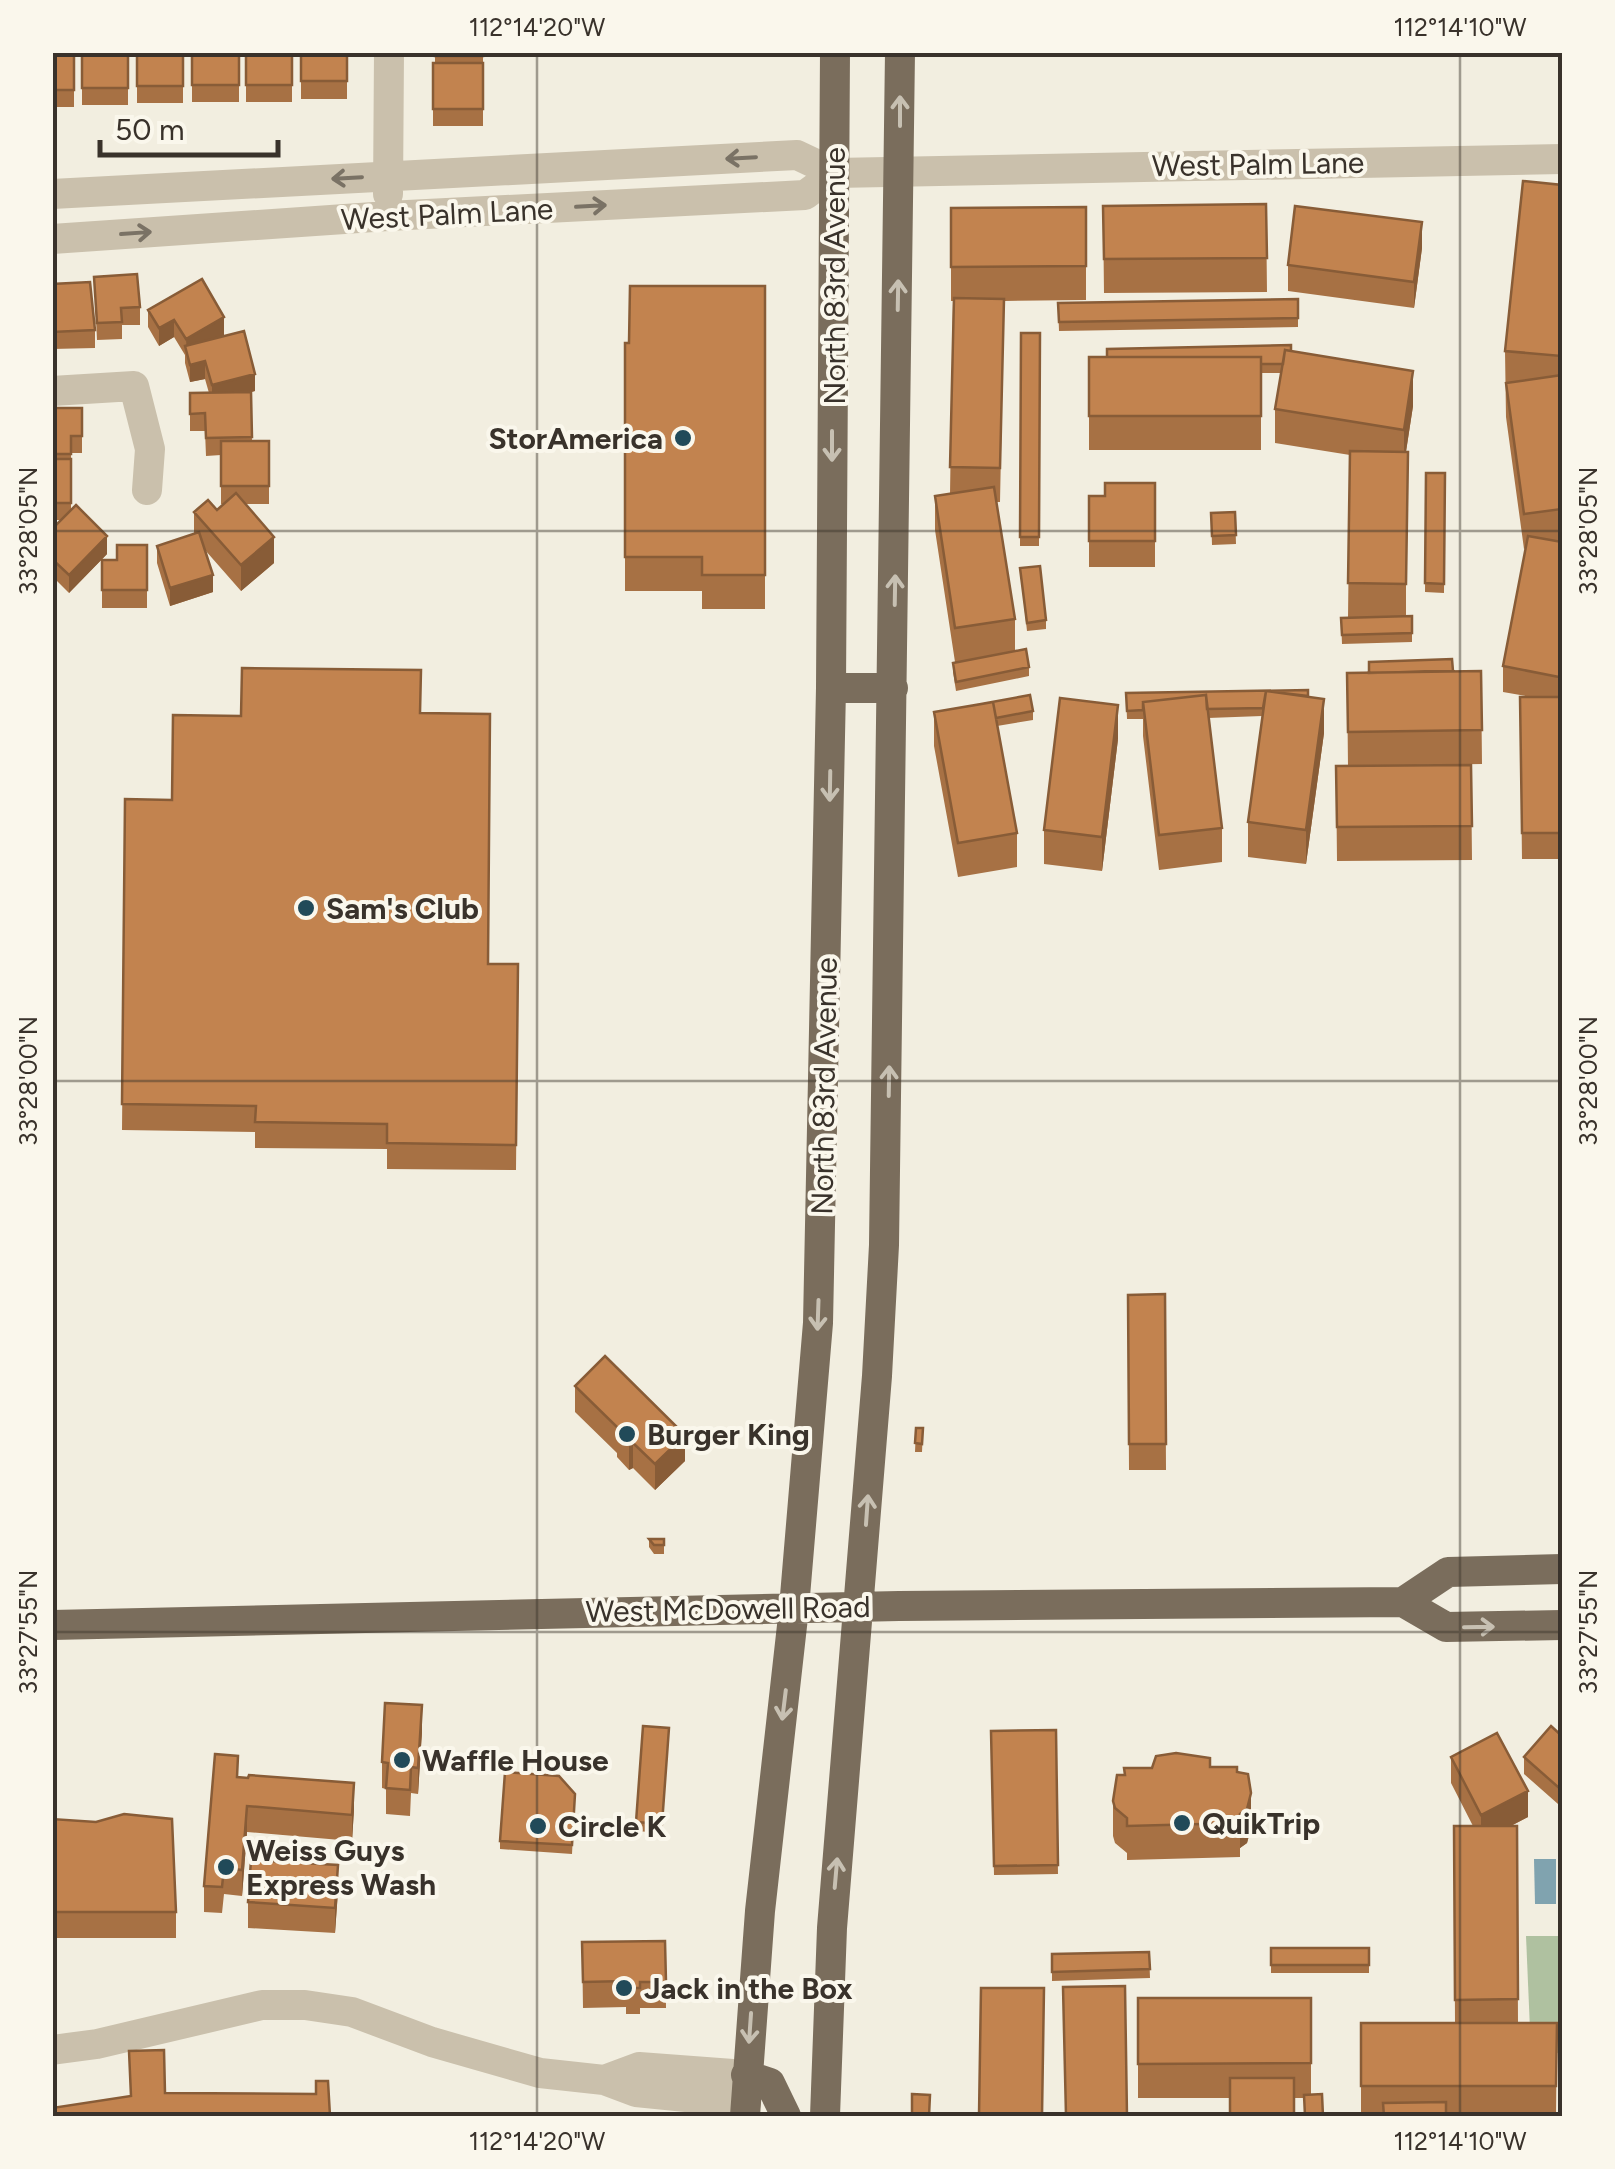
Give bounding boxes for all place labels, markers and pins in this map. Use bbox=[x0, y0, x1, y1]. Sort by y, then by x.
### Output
place label: StorAmerica bbox=[488, 420, 663, 457]
marker: StorAmerica bbox=[672, 427, 694, 449]
place label: Sam's Club bbox=[326, 890, 479, 927]
marker: Sam's Club bbox=[295, 897, 317, 919]
place label: Burger King bbox=[647, 1416, 810, 1453]
marker: Burger King bbox=[616, 1423, 638, 1445]
place label: Waffle House bbox=[422, 1742, 609, 1779]
marker: Waffle House bbox=[391, 1749, 413, 1771]
place label: QuikTrip bbox=[1202, 1805, 1320, 1842]
place label: Circle K bbox=[558, 1808, 666, 1845]
marker: QuikTrip bbox=[1171, 1812, 1193, 1834]
marker: Circle K bbox=[527, 1815, 549, 1837]
place label: Weiss Guys Express Wash bbox=[246, 1832, 436, 1903]
marker: Weiss Guys Express Wash bbox=[215, 1856, 237, 1878]
place label: Jack in the Box bbox=[644, 1970, 853, 2007]
marker: Jack in the Box bbox=[613, 1977, 635, 1999]

